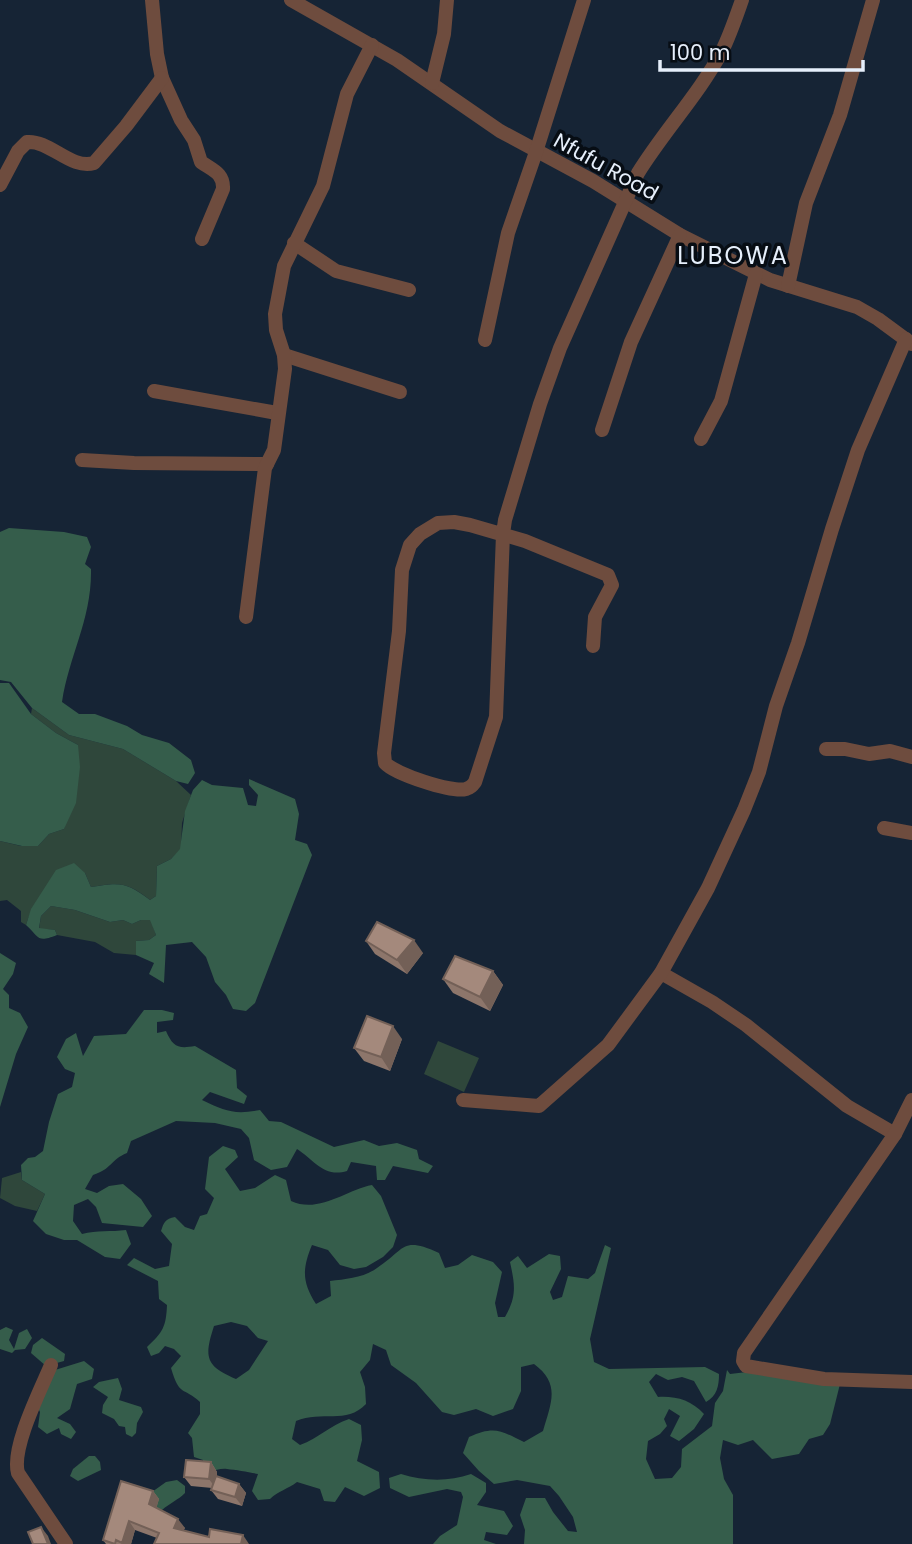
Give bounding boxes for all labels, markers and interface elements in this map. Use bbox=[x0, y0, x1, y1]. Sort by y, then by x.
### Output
scale bar bbox=[660, 28, 863, 72]
text: 100 m bbox=[670, 38, 730, 67]
street label: Nfufu Road bbox=[549, 126, 664, 207]
district label: LUBOWA bbox=[677, 239, 789, 272]

